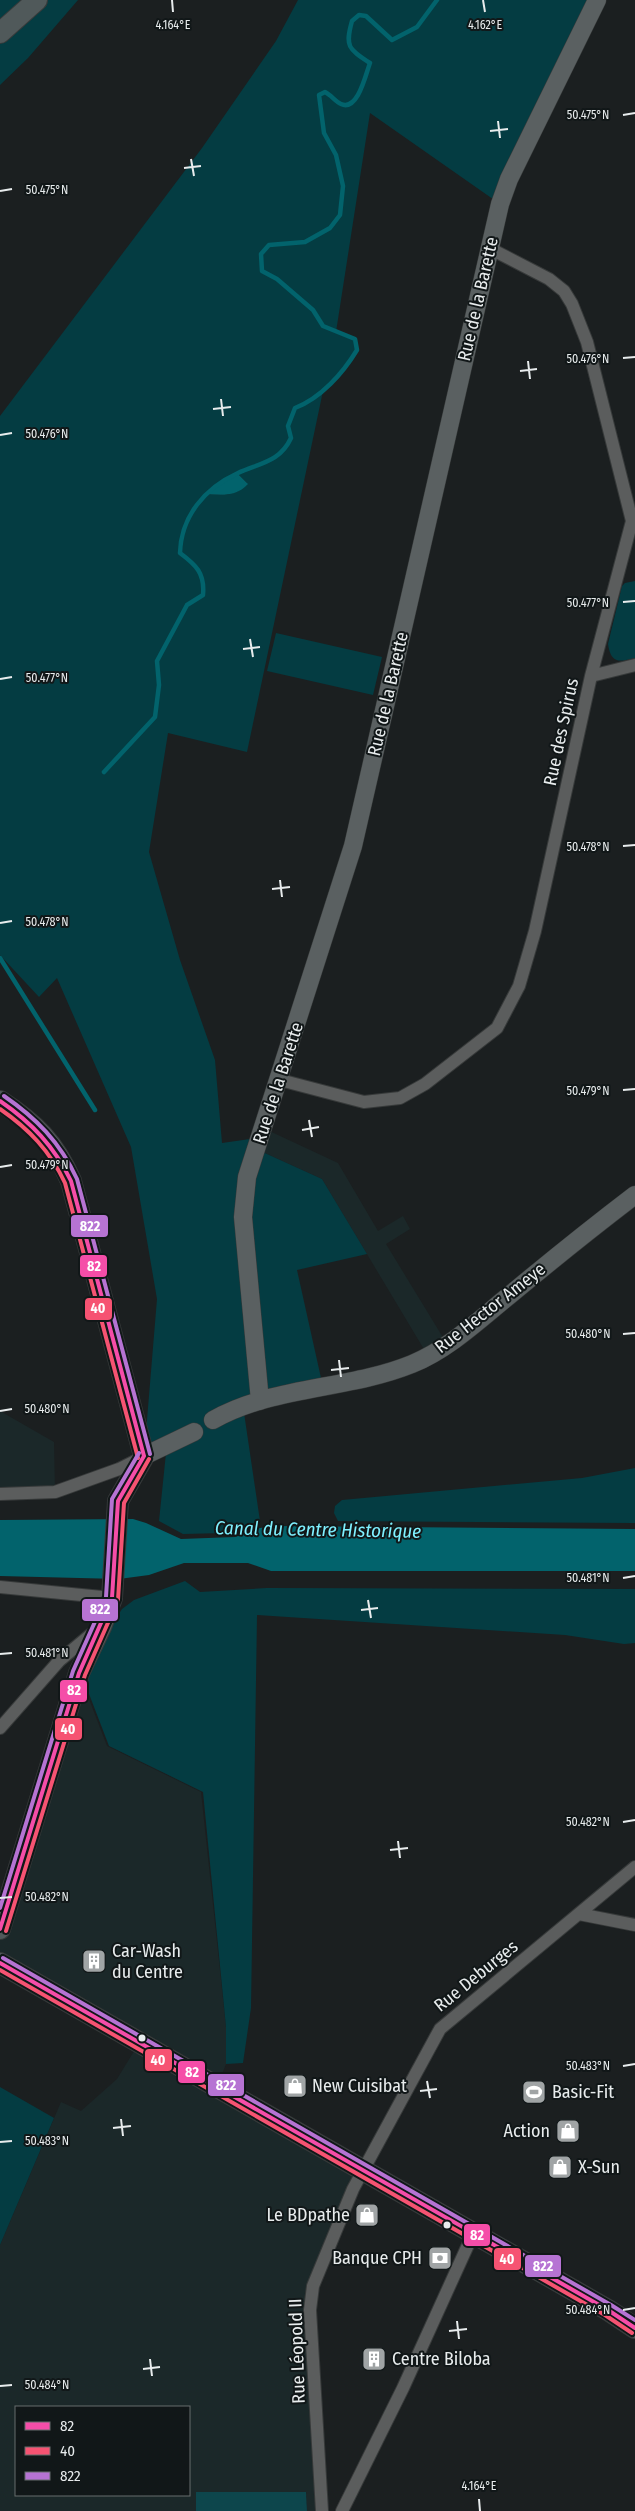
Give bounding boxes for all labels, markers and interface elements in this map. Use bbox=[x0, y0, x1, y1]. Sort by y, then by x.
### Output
text: 4.164°E bbox=[156, 18, 191, 32]
text: 4.162°E bbox=[468, 18, 502, 32]
text: 50.475°N bbox=[567, 108, 609, 122]
text: 50.475°N bbox=[26, 183, 68, 197]
street label: Rue de la Barette bbox=[453, 235, 503, 363]
text: 50.476°N bbox=[567, 352, 609, 366]
text: 50.476°N bbox=[26, 427, 68, 441]
text: 50.477°N bbox=[567, 596, 609, 610]
street label: Rue de la Barette bbox=[363, 630, 413, 758]
text: 50.477°N bbox=[26, 671, 68, 685]
street label: Rue des Spirus bbox=[539, 676, 583, 788]
text: 50.478°N bbox=[566, 840, 610, 854]
text: 50.478°N bbox=[25, 915, 69, 929]
street label: Rue de la Barette bbox=[248, 1019, 308, 1147]
text: 50.479°N bbox=[567, 1084, 609, 1098]
text: 50.479°N bbox=[26, 1158, 68, 1172]
line badge: 822 bbox=[70, 1214, 109, 1238]
text: 822 bbox=[80, 1218, 101, 1235]
line badge: 82 bbox=[79, 1254, 108, 1278]
text: 82 bbox=[87, 1258, 101, 1275]
street label: Rue Hector Ameye bbox=[430, 1258, 550, 1358]
line badge: 40 bbox=[84, 1297, 113, 1321]
text: 40 bbox=[91, 1300, 106, 1317]
text: 50.480°N bbox=[566, 1327, 610, 1341]
text: 50.480°N bbox=[25, 1402, 69, 1416]
water label: Canal du Centre Historique bbox=[215, 1516, 421, 1543]
text: 50.481°N bbox=[567, 1571, 610, 1585]
line badge: 822 bbox=[81, 1598, 119, 1622]
text: 822 bbox=[90, 1601, 111, 1618]
text: 50.481°N bbox=[26, 1646, 69, 1660]
line badge: 82 bbox=[59, 1679, 88, 1703]
text: 82 bbox=[67, 1682, 81, 1699]
line badge: 40 bbox=[54, 1717, 83, 1741]
text: 40 bbox=[61, 1721, 76, 1738]
text: 50.482°N bbox=[566, 1815, 610, 1829]
text: 50.482°N bbox=[25, 1890, 69, 1904]
street label: Rue Deburges bbox=[430, 1935, 523, 2016]
place label: Car-Wash du Centre bbox=[112, 1940, 183, 1983]
building icon: Car-Wash du Centre bbox=[81, 1948, 107, 1974]
unlabelled marker bbox=[137, 2033, 147, 2043]
line badge: 40 bbox=[144, 2048, 173, 2072]
text: 40 bbox=[151, 2052, 166, 2069]
text: 50.483°N bbox=[566, 2059, 610, 2073]
line badge: 82 bbox=[177, 2060, 206, 2084]
text: 82 bbox=[185, 2064, 199, 2081]
line badge: 822 bbox=[207, 2073, 245, 2097]
shop icon: New Cuisibat bbox=[282, 2073, 308, 2099]
place label: New Cuisibat bbox=[312, 2075, 407, 2097]
text: 822 bbox=[216, 2077, 237, 2094]
sports icon: Basic-Fit bbox=[521, 2079, 547, 2105]
place label: Basic-Fit bbox=[552, 2081, 614, 2103]
shop icon: Action bbox=[555, 2118, 581, 2144]
place label: Action bbox=[503, 2120, 550, 2142]
text: 50.483°N bbox=[25, 2134, 69, 2148]
shop icon: X-Sun bbox=[547, 2154, 573, 2180]
place label: X-Sun bbox=[578, 2156, 620, 2178]
shop icon: Le BDpathe bbox=[354, 2202, 380, 2228]
place label: Le BDpathe bbox=[266, 2204, 350, 2226]
unlabelled marker bbox=[442, 2220, 452, 2230]
line badge: 82 bbox=[463, 2223, 491, 2247]
text: 82 bbox=[470, 2227, 484, 2244]
bank icon: Banque CPH bbox=[427, 2245, 453, 2271]
place label: Banque CPH bbox=[332, 2247, 422, 2269]
line badge: 40 bbox=[493, 2247, 522, 2271]
text: 40 bbox=[500, 2251, 515, 2268]
line badge: 822 bbox=[524, 2254, 562, 2278]
text: 822 bbox=[533, 2258, 554, 2275]
street label: Rue Léopold II bbox=[284, 2298, 310, 2404]
text: 50.484°N bbox=[566, 2303, 610, 2317]
building icon: Centre Biloba bbox=[361, 2346, 387, 2372]
place label: Centre Biloba bbox=[392, 2348, 491, 2370]
text: 50.484°N bbox=[25, 2378, 69, 2392]
legend bbox=[15, 2406, 190, 2496]
text: 82 bbox=[60, 2417, 74, 2435]
text: 40 bbox=[60, 2442, 75, 2460]
text: 822 bbox=[60, 2467, 81, 2485]
text: 4.164°E bbox=[462, 2479, 497, 2493]

